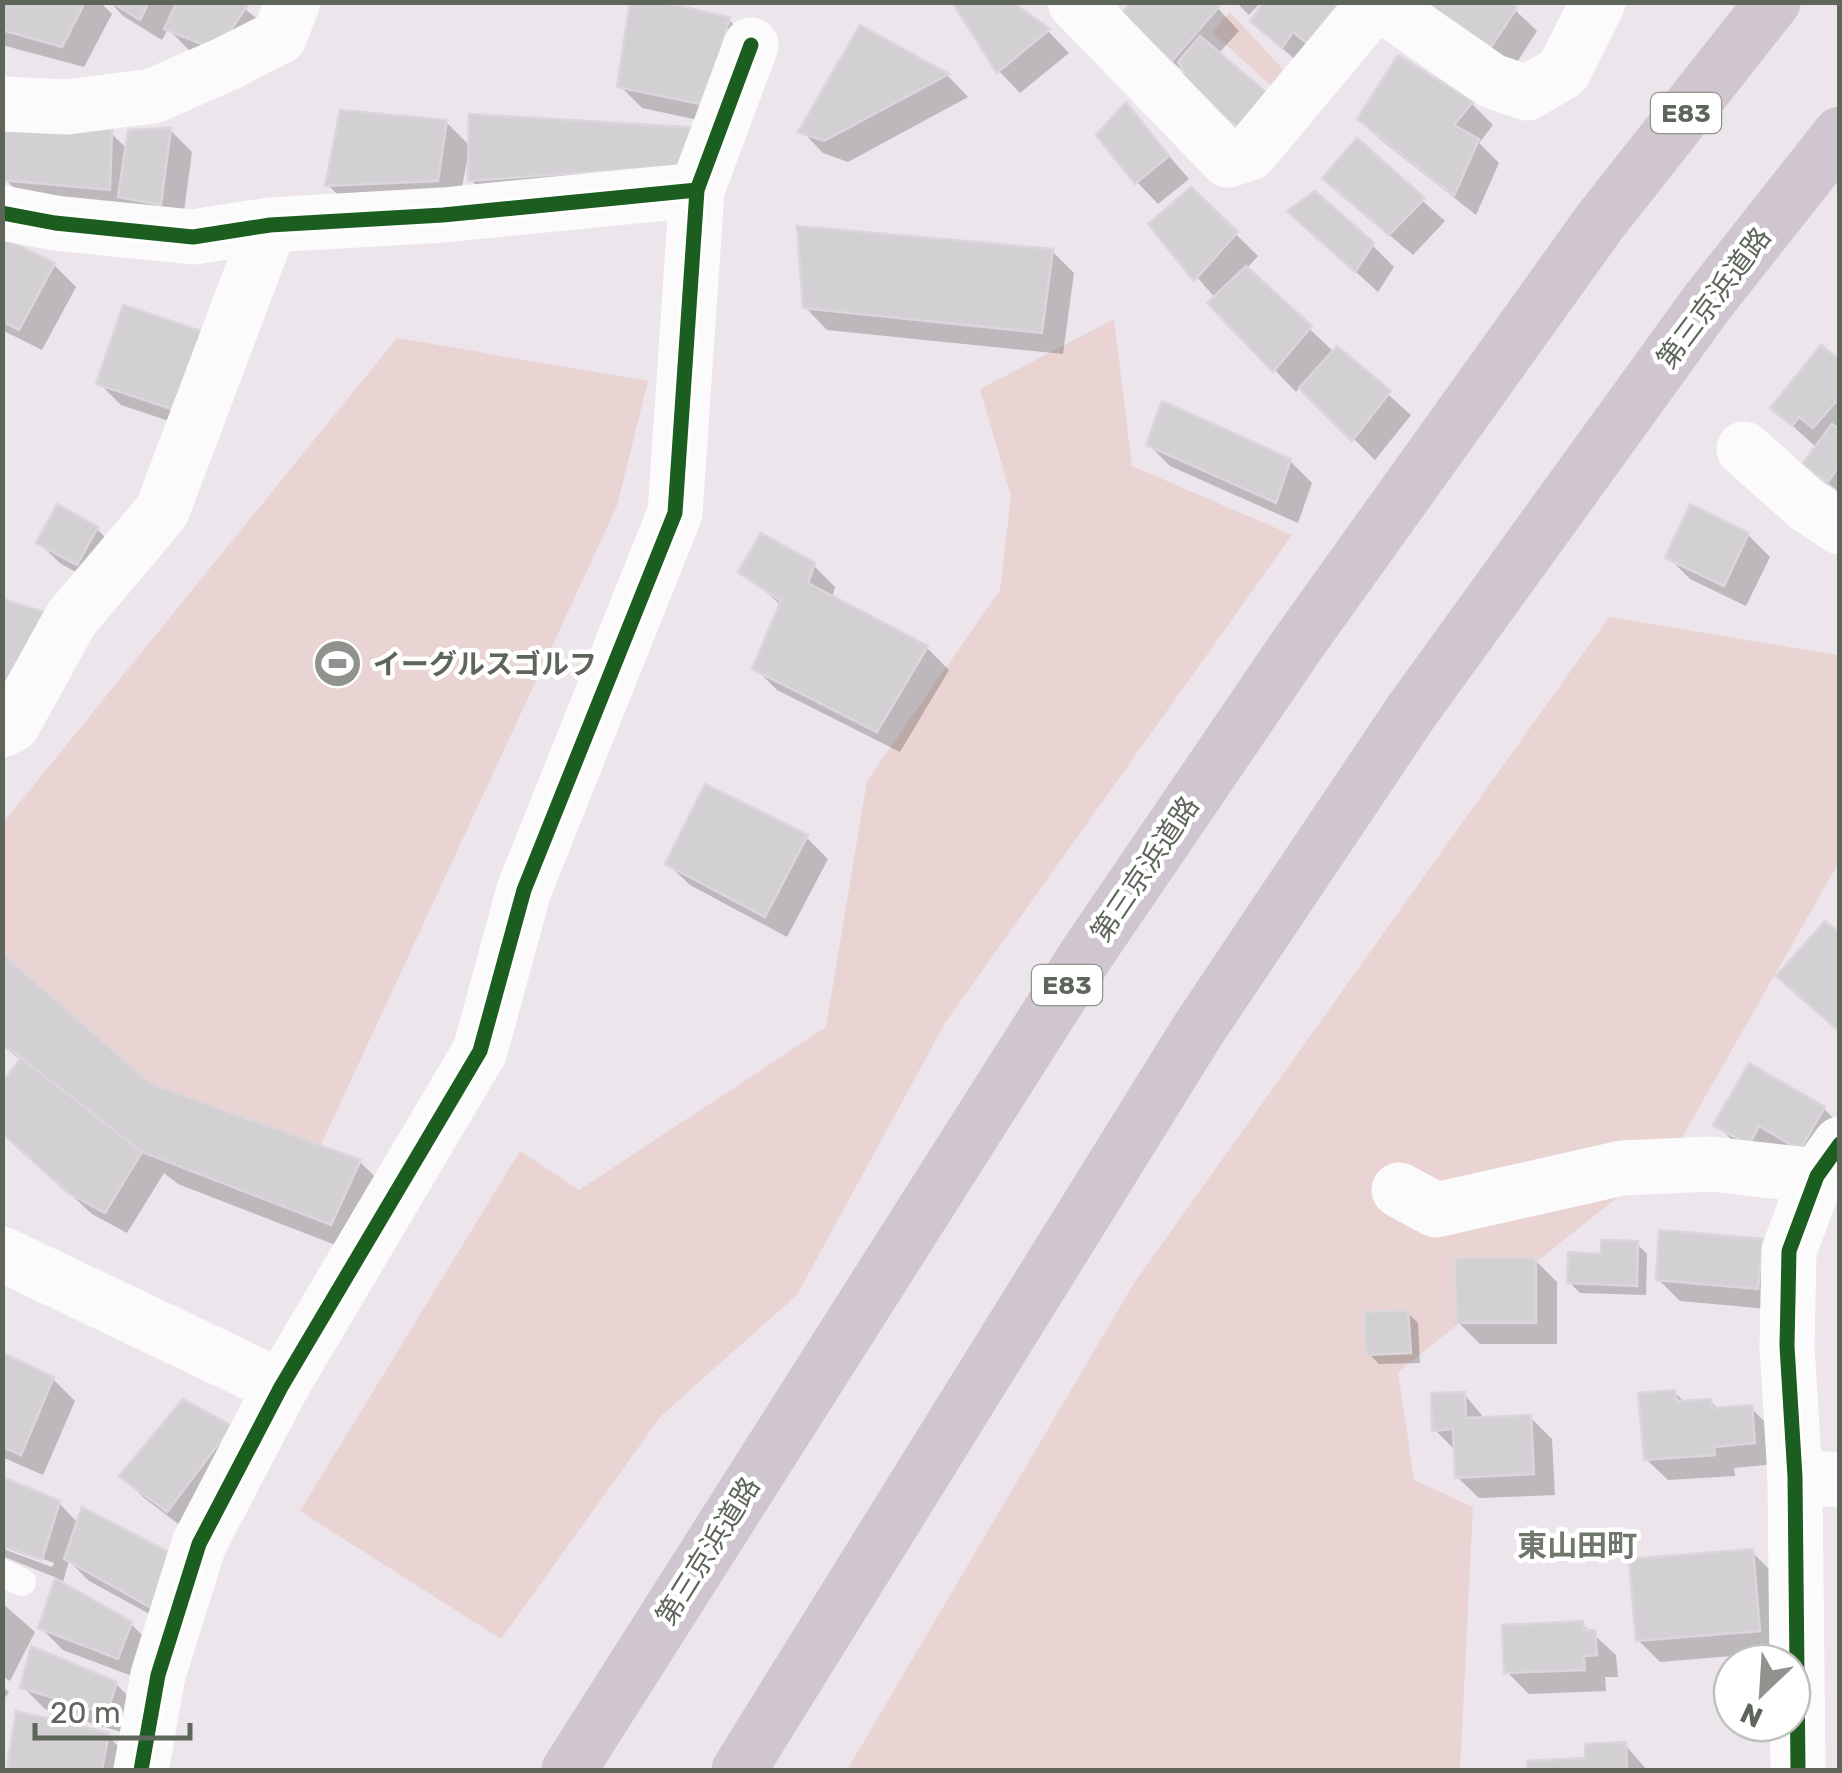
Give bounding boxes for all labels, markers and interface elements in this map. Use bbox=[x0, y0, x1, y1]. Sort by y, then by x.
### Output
road number: E83 bbox=[1651, 93, 1721, 133]
street label: 第三京浜道路 bbox=[1650, 221, 1778, 375]
sports icon: イーグルスゴルフ bbox=[312, 638, 364, 690]
place label: イーグルスゴルフ bbox=[373, 648, 597, 681]
street label: 第三京浜道路 bbox=[1084, 790, 1206, 948]
road number: E83 bbox=[1032, 965, 1102, 1005]
street label: 第三京浜道路 bbox=[649, 1471, 767, 1631]
district label: 東山田町 bbox=[1517, 1528, 1637, 1564]
north arrow bbox=[1712, 1643, 1812, 1743]
scale bar bbox=[35, 1678, 190, 1740]
text: 20 m bbox=[50, 1695, 121, 1731]
text: N bbox=[1736, 1696, 1768, 1734]

